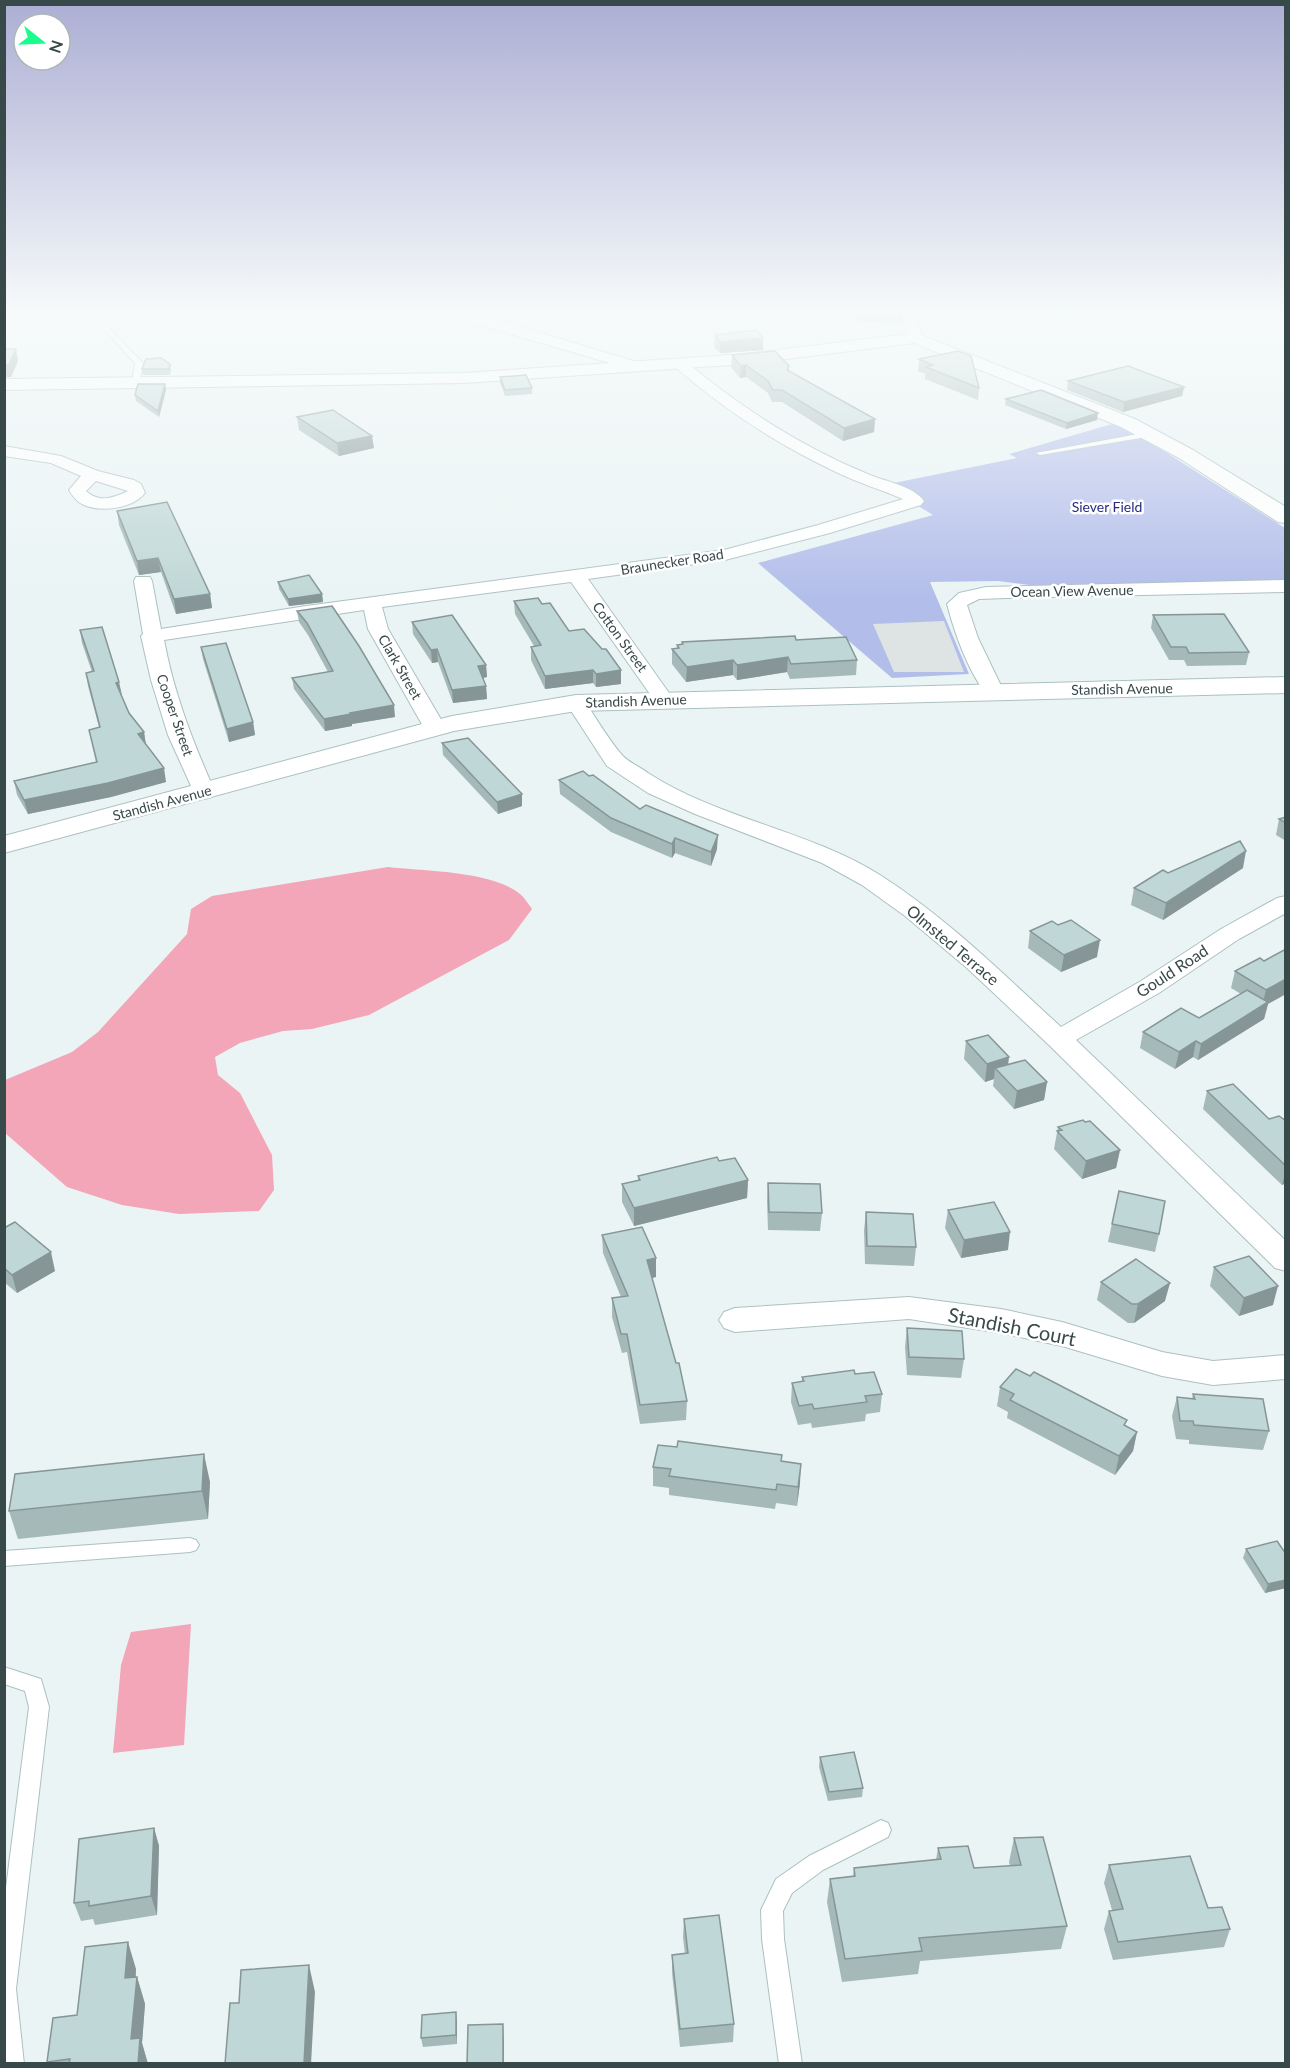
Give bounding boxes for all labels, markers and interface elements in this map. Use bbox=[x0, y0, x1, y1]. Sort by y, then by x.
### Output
north arrow bbox=[12, 12, 72, 72]
text: N bbox=[46, 38, 68, 56]
park label: Siever Field bbox=[1072, 498, 1142, 515]
street label: Braunecker Road bbox=[619, 545, 725, 578]
street label: Ocean View Avenue bbox=[1010, 581, 1134, 600]
street label: Cotton Street bbox=[589, 598, 652, 675]
street label: Clark Street bbox=[375, 631, 426, 702]
street label: Cooper Street bbox=[154, 672, 197, 758]
street label: Standish Avenue bbox=[1071, 679, 1173, 698]
street label: Standish Avenue bbox=[585, 690, 687, 711]
street label: Standish Avenue bbox=[111, 781, 213, 824]
street label: Olmsted Terrace bbox=[903, 901, 1003, 989]
street label: Gould Road bbox=[1132, 940, 1211, 1001]
street label: Standish Court bbox=[946, 1302, 1078, 1350]

